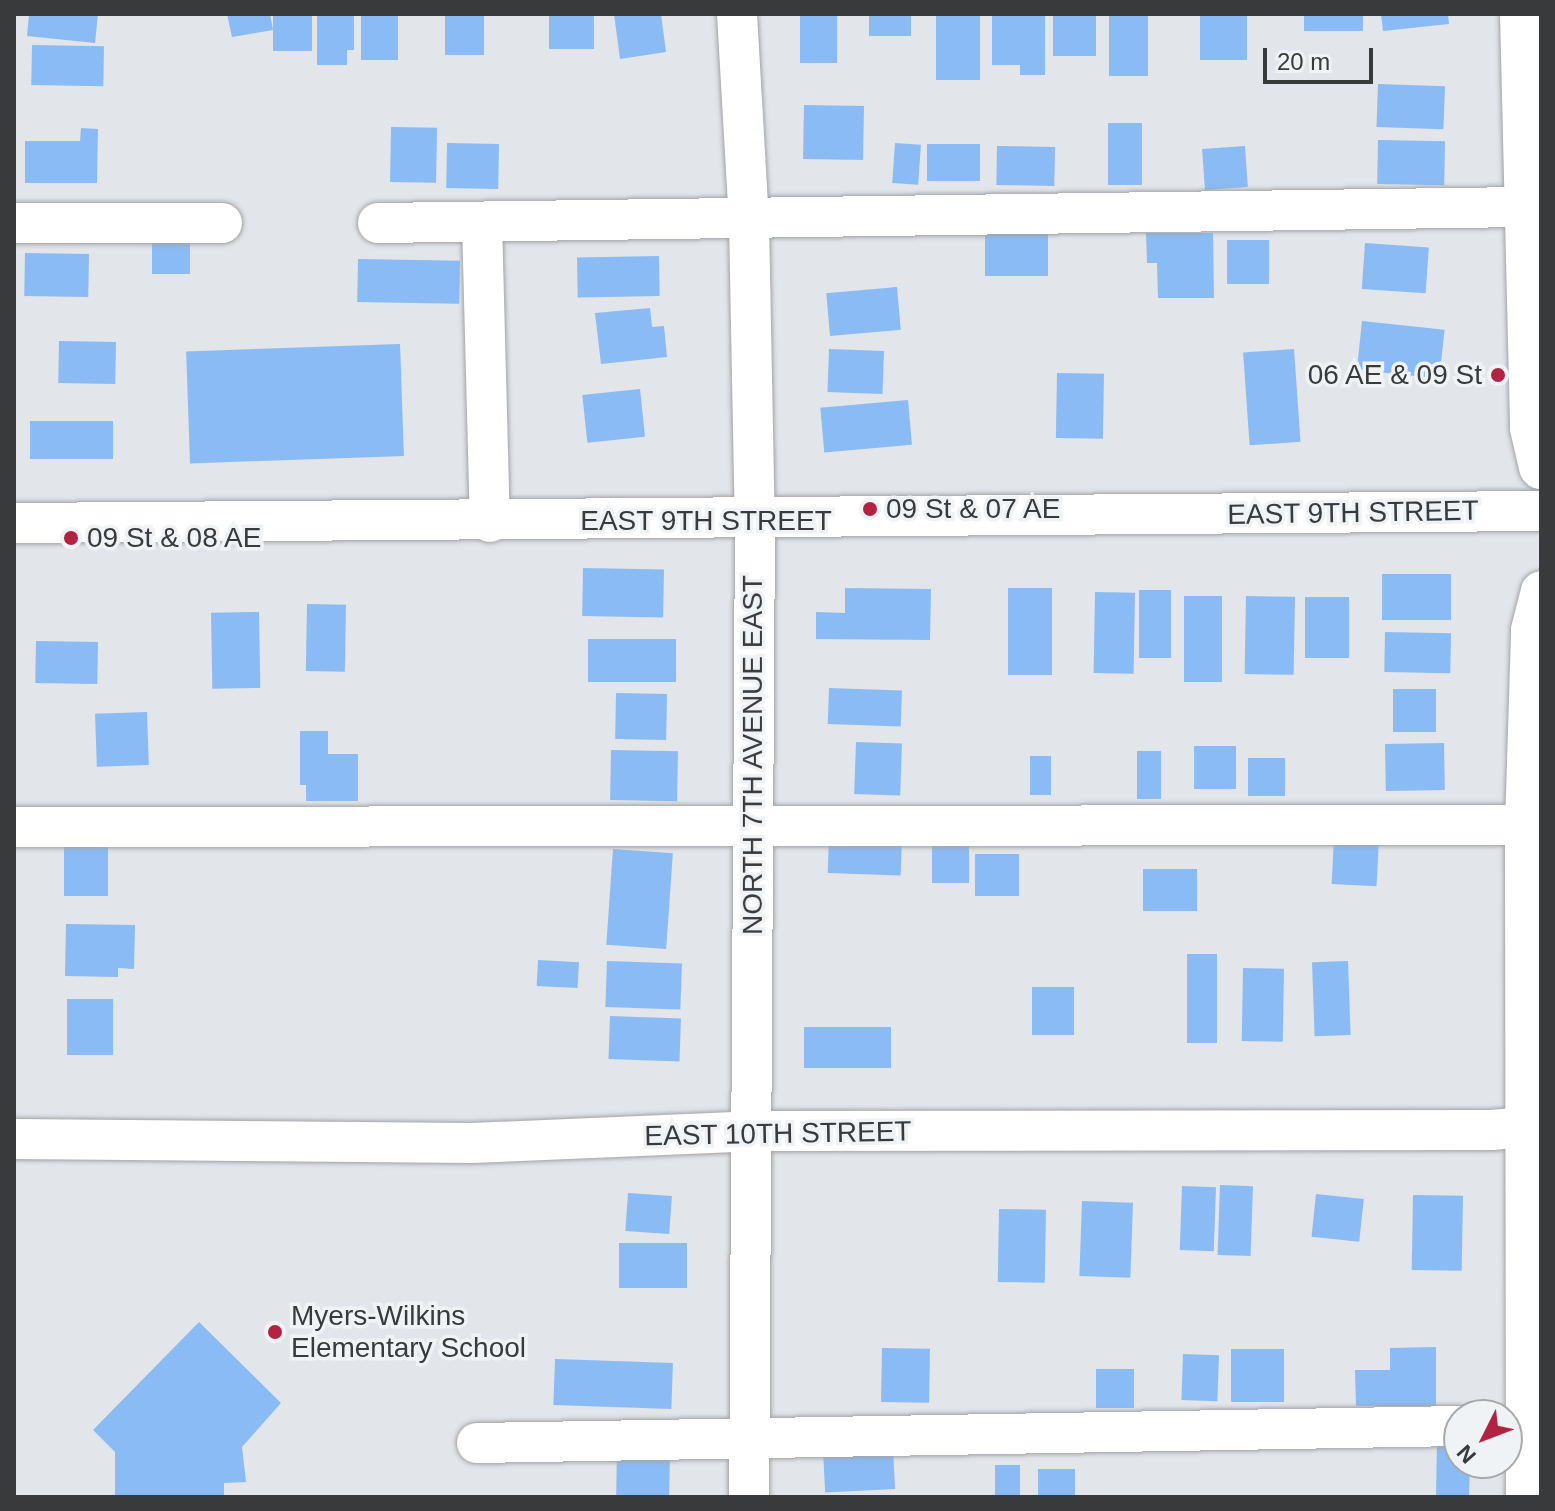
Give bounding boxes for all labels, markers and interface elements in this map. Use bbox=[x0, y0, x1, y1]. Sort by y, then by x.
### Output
scale bar bbox=[1267, 32, 1377, 82]
text: 20 m bbox=[1277, 48, 1330, 75]
place label: 06 AE & 09 St bbox=[1306, 358, 1482, 392]
marker: 06 AE & 09 St bbox=[1489, 366, 1507, 384]
place label: 09 St & 07 AE bbox=[886, 492, 1062, 526]
street label: EAST 9TH STREET bbox=[1227, 494, 1479, 532]
marker: 09 St & 07 AE bbox=[861, 500, 879, 518]
street label: EAST 9TH STREET bbox=[580, 504, 832, 538]
place label: 09 St & 08 AE bbox=[87, 521, 263, 555]
marker: 09 St & 08 AE bbox=[62, 529, 80, 547]
street label: NORTH 7TH AVENUE EAST bbox=[736, 574, 770, 936]
street label: EAST 10TH STREET bbox=[644, 1115, 912, 1153]
place label: Myers-Wilkins Elementary School bbox=[291, 1299, 526, 1365]
marker: Myers-Wilkins Elementary School bbox=[266, 1323, 284, 1341]
north arrow bbox=[1443, 1399, 1523, 1479]
text: N bbox=[1452, 1440, 1481, 1468]

